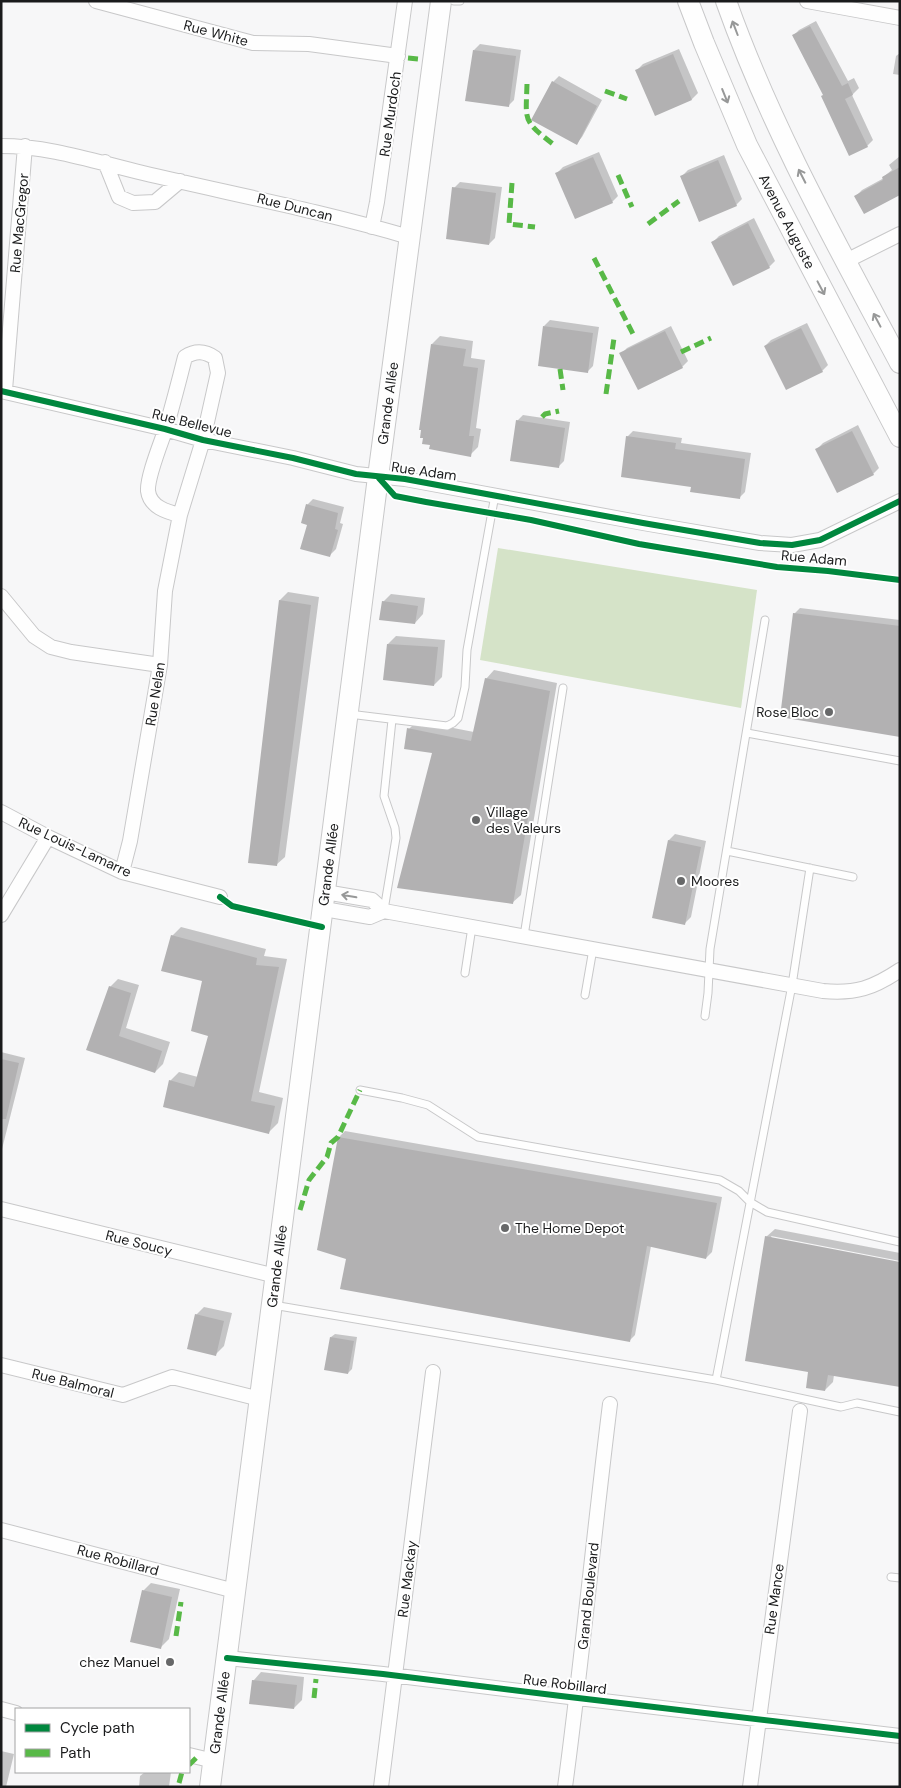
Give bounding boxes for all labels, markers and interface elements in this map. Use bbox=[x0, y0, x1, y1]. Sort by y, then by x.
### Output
street label: Rue White bbox=[182, 16, 250, 50]
one-way arrow bbox=[730, 21, 740, 36]
street label: Rue Murdoch bbox=[375, 70, 405, 158]
one-way arrow bbox=[721, 88, 730, 103]
one-way arrow bbox=[797, 169, 807, 184]
street label: Avenue Auguste bbox=[755, 171, 819, 272]
street label: Rue MacGregor bbox=[6, 172, 32, 274]
street label: Rue Duncan bbox=[255, 189, 335, 225]
one-way arrow bbox=[817, 280, 826, 295]
one-way arrow bbox=[872, 313, 882, 328]
street label: Grande Allée bbox=[373, 361, 402, 446]
street label: Rue Bellevue bbox=[150, 404, 234, 442]
street label: Rue Adam bbox=[390, 458, 458, 484]
street label: Rue Adam bbox=[780, 546, 848, 570]
street label: Rue Nelan bbox=[141, 661, 169, 727]
place label: Rose Bloc bbox=[756, 703, 819, 721]
marker: Rose Bloc bbox=[823, 706, 835, 718]
place label: Village des Valeurs bbox=[486, 803, 561, 837]
street label: Rue Louis-Lamarre bbox=[16, 813, 134, 881]
marker: Village des Valeurs bbox=[470, 814, 482, 826]
street label: Grande Allée bbox=[314, 822, 343, 907]
place label: Moores bbox=[691, 872, 739, 890]
marker: Moores bbox=[675, 875, 687, 887]
one-way arrow bbox=[341, 891, 357, 901]
place label: The Home Depot bbox=[515, 1219, 624, 1237]
marker: The Home Depot bbox=[499, 1222, 511, 1234]
street label: Grande Allée bbox=[263, 1224, 291, 1309]
street label: Rue Soucy bbox=[104, 1226, 174, 1260]
street label: Rue Balmoral bbox=[30, 1364, 116, 1402]
street label: Rue Mackay bbox=[393, 1539, 421, 1619]
street label: Rue Robillard bbox=[75, 1540, 161, 1580]
street label: Grand Boulevard bbox=[573, 1541, 603, 1651]
street label: Rue Mance bbox=[760, 1562, 788, 1636]
place label: chez Manuel bbox=[79, 1653, 160, 1671]
marker: chez Manuel bbox=[164, 1656, 176, 1668]
street label: Grande Allée bbox=[205, 1670, 234, 1755]
street label: Rue Robillard bbox=[522, 1670, 608, 1698]
legend bbox=[15, 1708, 190, 1773]
text: Cycle path bbox=[60, 1718, 135, 1738]
text: Path bbox=[60, 1743, 91, 1763]

